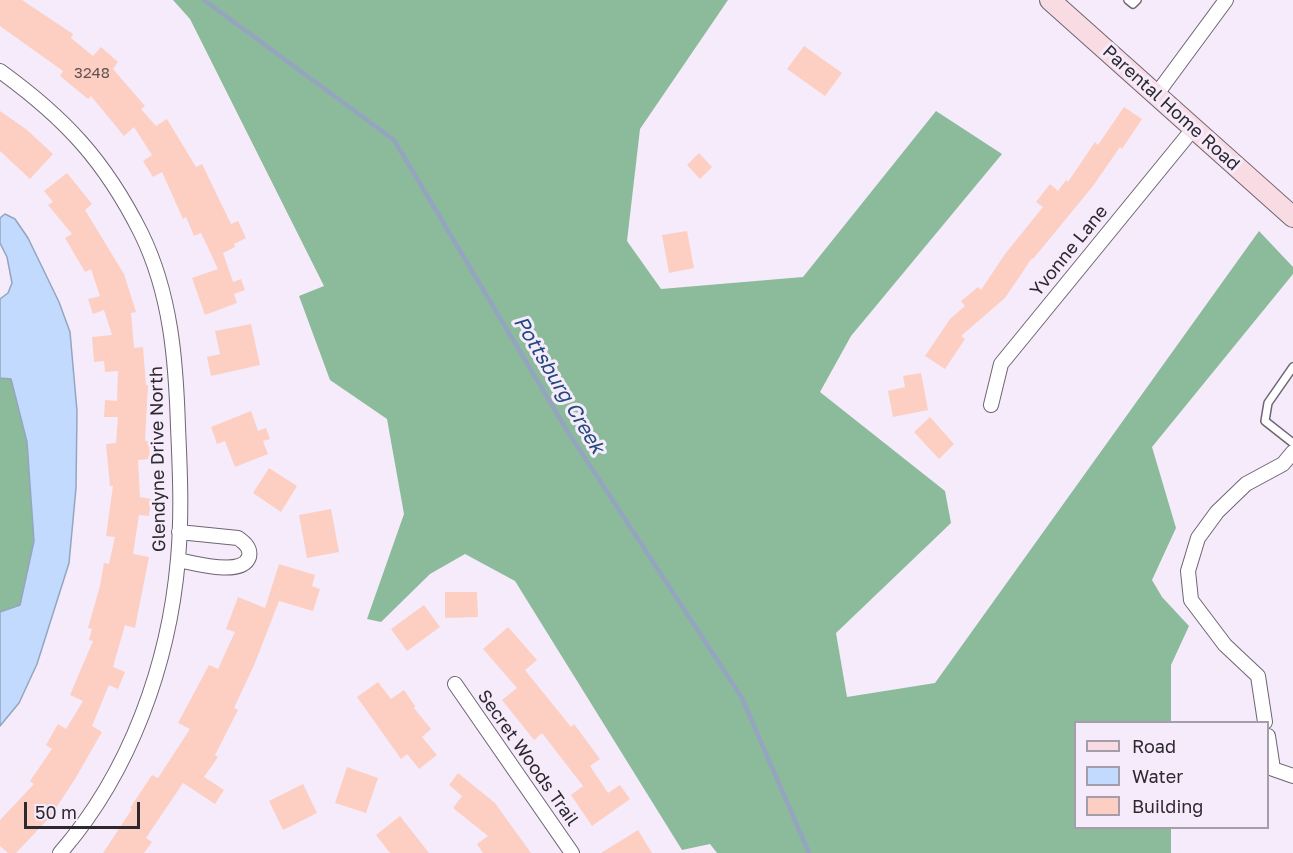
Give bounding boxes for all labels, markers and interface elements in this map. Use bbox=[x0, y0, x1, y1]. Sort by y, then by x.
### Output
street label: Parental Home Road bbox=[1098, 41, 1244, 175]
house number: 3248 bbox=[74, 64, 110, 82]
street label: Yvonne Lane bbox=[1026, 201, 1112, 301]
water label: Pottsburg Creek bbox=[508, 312, 610, 458]
street label: Glendyne Drive North bbox=[146, 366, 170, 552]
street label: Secret Woods Trail bbox=[473, 686, 583, 830]
legend bbox=[1074, 721, 1269, 829]
text: Road bbox=[1132, 735, 1176, 757]
text: Water bbox=[1132, 765, 1183, 787]
scale bar bbox=[27, 790, 142, 828]
text: Building bbox=[1132, 795, 1203, 817]
text: 50 m bbox=[35, 801, 77, 823]

